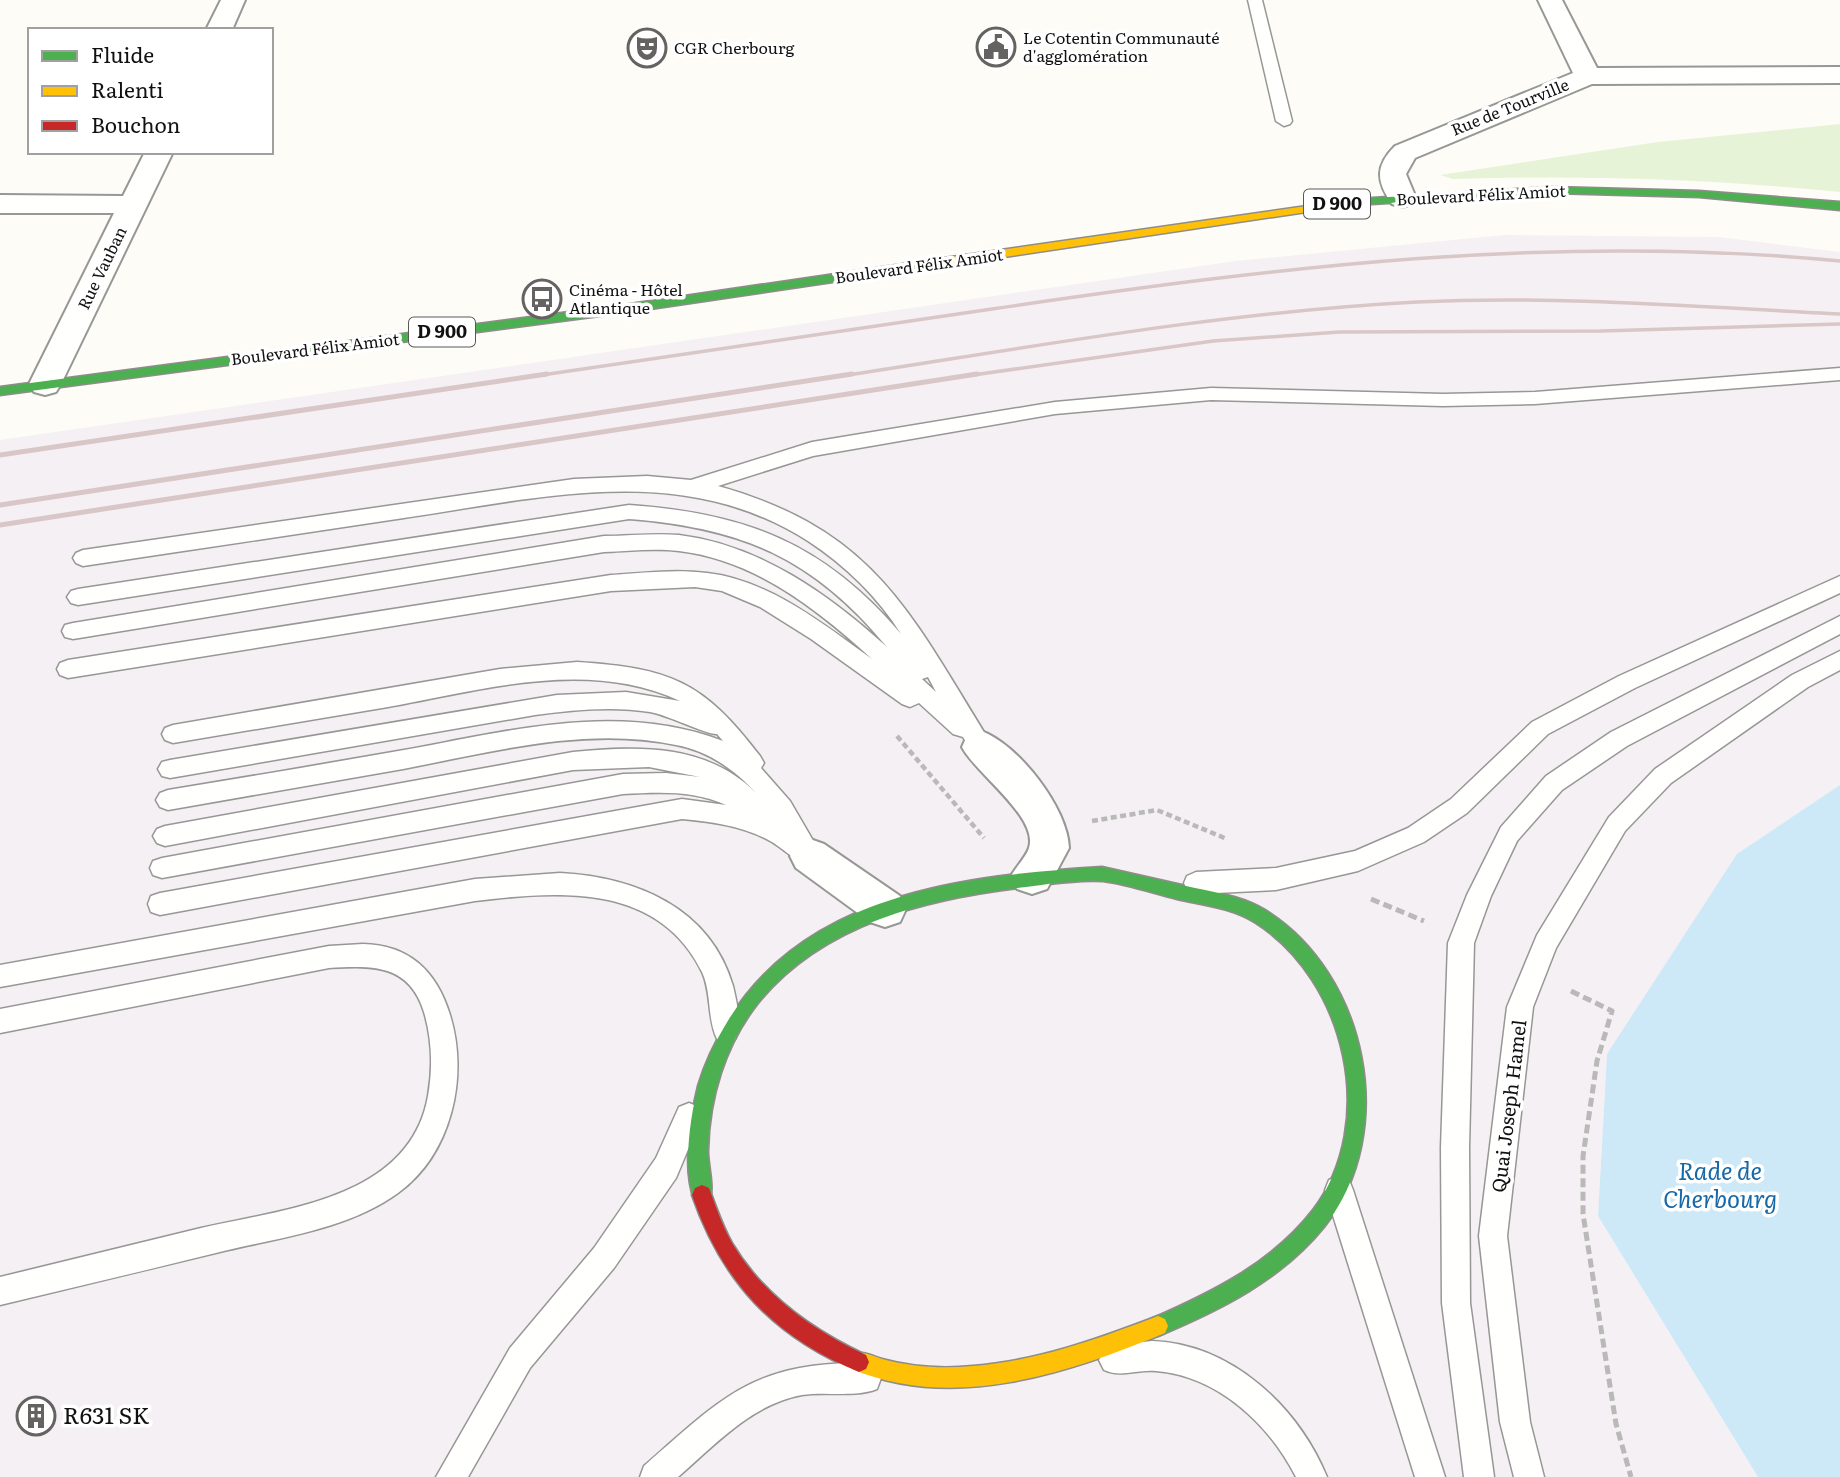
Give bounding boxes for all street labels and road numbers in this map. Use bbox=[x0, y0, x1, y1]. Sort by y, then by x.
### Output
street label: Rue de Tourville bbox=[1447, 72, 1572, 141]
street label: Boulevard Félix Amiot bbox=[1396, 178, 1567, 210]
road number: D 900 bbox=[1304, 190, 1370, 218]
street label: Rue Vauban bbox=[71, 221, 132, 313]
street label: Boulevard Félix Amiot bbox=[833, 241, 1005, 289]
road number: D 900 bbox=[409, 318, 475, 346]
street label: Boulevard Félix Amiot bbox=[229, 326, 401, 370]
street label: Quai Joseph Hamel bbox=[1484, 1018, 1532, 1194]

